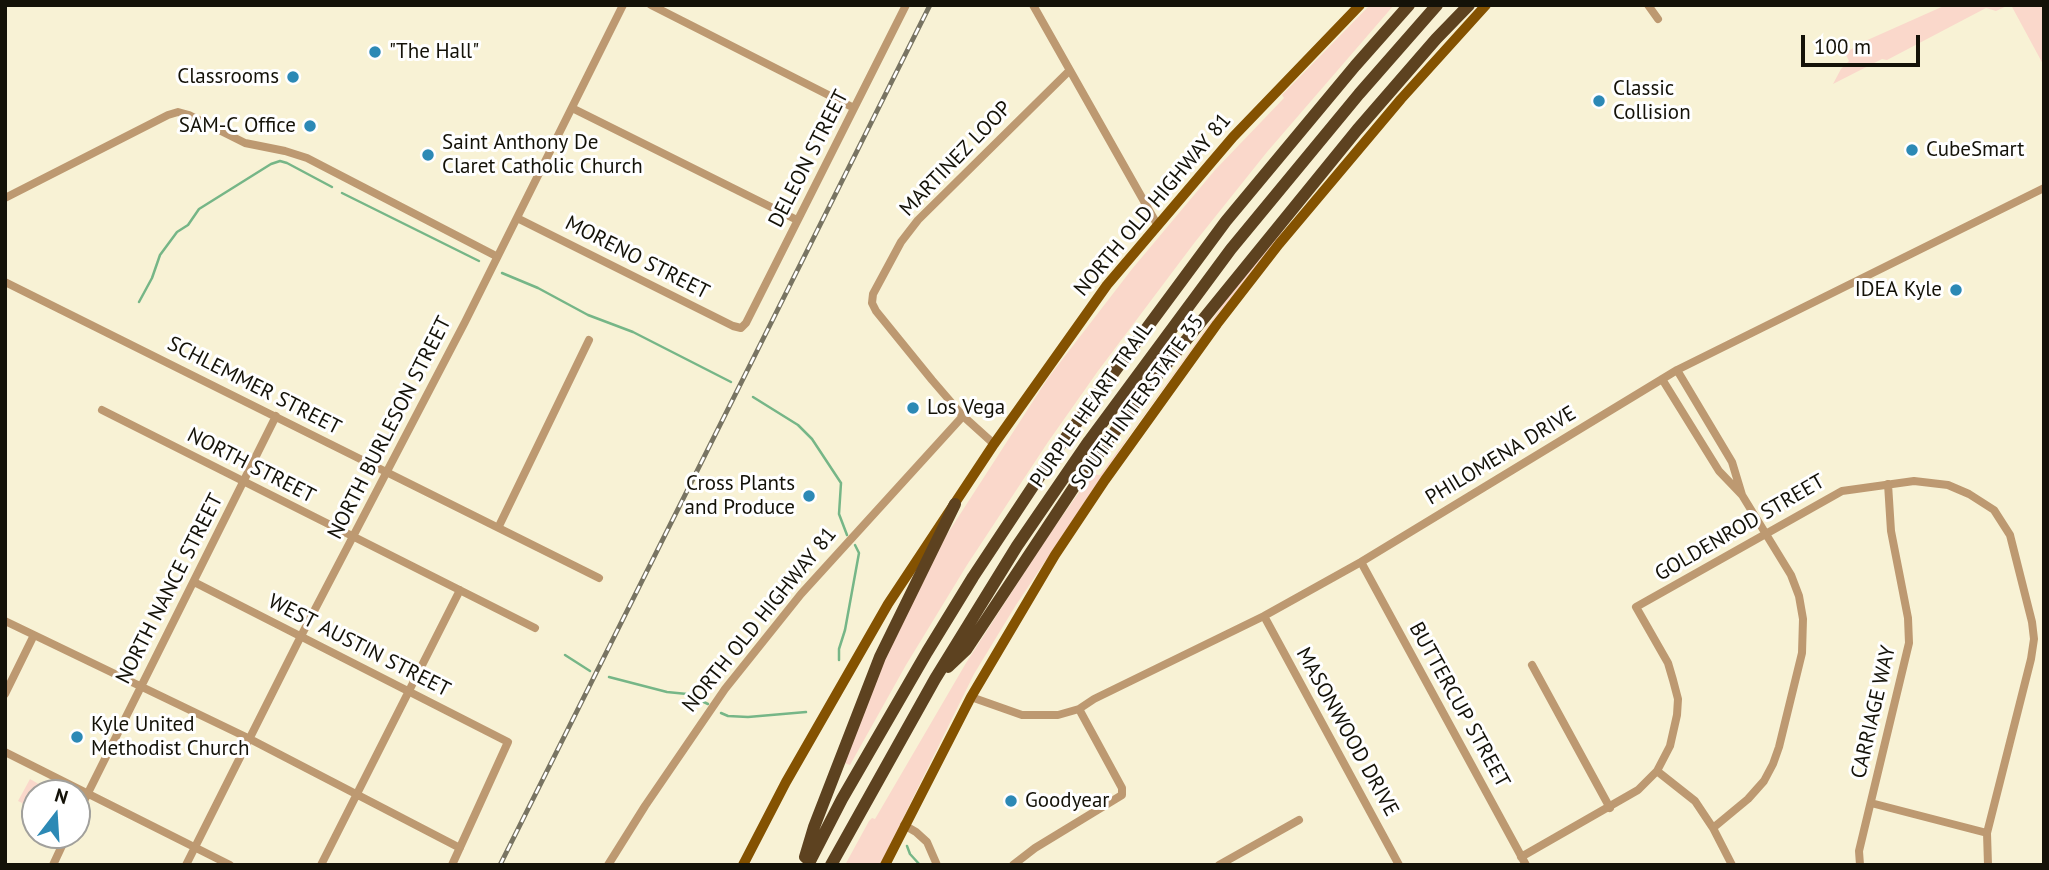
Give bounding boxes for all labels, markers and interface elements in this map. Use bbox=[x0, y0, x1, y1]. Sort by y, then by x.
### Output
scale bar bbox=[1804, 21, 1923, 65]
text: 100 m bbox=[1814, 33, 1871, 60]
place label: "The Hall" bbox=[389, 39, 479, 65]
marker: "The Hall" bbox=[367, 44, 383, 60]
place label: Classrooms bbox=[177, 64, 279, 90]
marker: Classrooms bbox=[285, 69, 301, 85]
place label: Classic Collision bbox=[1613, 76, 1691, 126]
street label: DELEON STREET bbox=[764, 86, 854, 232]
marker: Classic Collision bbox=[1591, 93, 1607, 109]
street label: MARTINEZ LOOP bbox=[895, 96, 1017, 222]
street label: NORTH OLD HIGHWAY 81 bbox=[1069, 109, 1237, 301]
place label: SAM-C Office bbox=[179, 113, 296, 139]
marker: SAM-C Office bbox=[302, 118, 318, 134]
place label: Saint Anthony De Claret Catholic Church bbox=[442, 130, 643, 180]
place label: CubeSmart bbox=[1926, 137, 2024, 163]
marker: CubeSmart bbox=[1904, 142, 1920, 158]
marker: Saint Anthony De Claret Catholic Church bbox=[420, 147, 436, 163]
street label: MORENO STREET bbox=[561, 211, 713, 305]
place label: IDEA Kyle bbox=[1855, 277, 1942, 303]
marker: IDEA Kyle bbox=[1948, 282, 1964, 298]
street label: SOUTH INTERSTATE 35 bbox=[1066, 310, 1210, 494]
street label: NORTH BURLESON STREET bbox=[323, 313, 457, 543]
street label: PURPLE HEART TRAIL bbox=[1025, 317, 1159, 493]
street label: SCHLEMMER STREET bbox=[163, 331, 345, 441]
place label: Los Vega bbox=[927, 395, 1005, 421]
marker: Los Vega bbox=[905, 400, 921, 416]
street label: PHILOMENA DRIVE bbox=[1421, 401, 1581, 511]
street label: NORTH STREET bbox=[183, 423, 319, 509]
street label: GOLDENROD STREET bbox=[1651, 469, 1829, 587]
place label: Cross Plants and Produce bbox=[685, 471, 795, 521]
marker: Cross Plants and Produce bbox=[801, 488, 817, 504]
street label: NORTH NANCE STREET bbox=[111, 490, 229, 688]
street label: NORTH OLD HIGHWAY 81 bbox=[678, 522, 842, 718]
street label: WEST AUSTIN STREET bbox=[264, 589, 454, 703]
street label: BUTTERCUP STREET bbox=[1403, 618, 1515, 792]
street label: MASONWOOD DRIVE bbox=[1290, 643, 1404, 821]
street label: CARRIAGE WAY bbox=[1846, 643, 1902, 781]
place label: Kyle United Methodist Church bbox=[91, 712, 250, 762]
marker: Kyle United Methodist Church bbox=[69, 729, 85, 745]
north arrow bbox=[21, 779, 91, 849]
text: N bbox=[52, 783, 71, 809]
place label: Goodyear bbox=[1025, 788, 1109, 814]
marker: Goodyear bbox=[1003, 793, 1019, 809]

